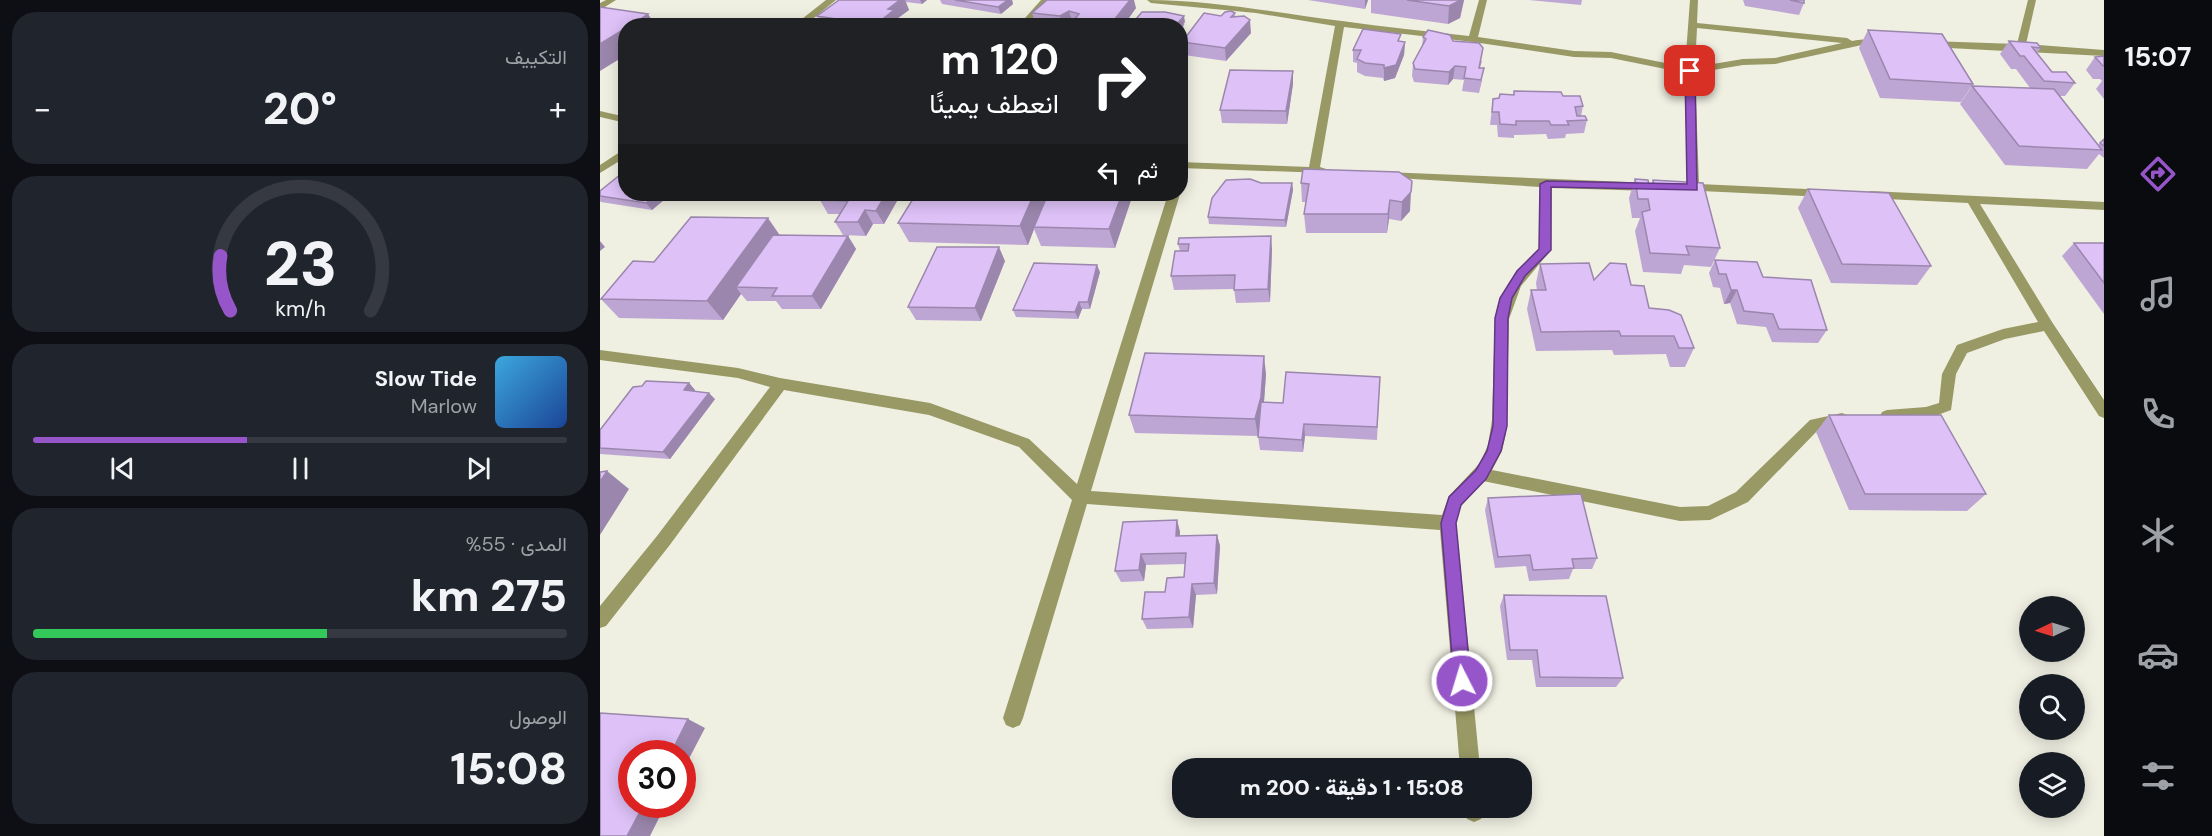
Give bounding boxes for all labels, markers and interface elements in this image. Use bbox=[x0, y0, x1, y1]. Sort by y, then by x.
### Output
text: 120 m bbox=[941, 32, 1059, 87]
text: 15:07 bbox=[2125, 39, 2191, 74]
icon: right bbox=[1080, 42, 1158, 120]
text: التكييف bbox=[505, 44, 567, 70]
pin bbox=[1664, 45, 1715, 96]
icon: arrive bbox=[1673, 54, 1706, 87]
text: 20° bbox=[263, 79, 337, 138]
text: انعطف يمينًا bbox=[929, 86, 1059, 121]
text: − bbox=[33, 87, 51, 130]
text: + bbox=[549, 87, 567, 130]
icon: directions bbox=[2137, 153, 2179, 195]
icon: left bbox=[1092, 156, 1125, 189]
text: ثم bbox=[1137, 156, 1158, 185]
text: 23 bbox=[263, 223, 337, 304]
icon: music bbox=[2137, 273, 2179, 315]
text: km/h bbox=[275, 295, 325, 323]
text: Slow Tide bbox=[375, 364, 477, 393]
text: Marlow bbox=[411, 393, 477, 419]
icon: phone bbox=[2137, 393, 2179, 435]
icon: previous bbox=[106, 452, 139, 485]
icon: pause bbox=[284, 452, 317, 485]
icon: next bbox=[462, 452, 495, 485]
icon: climate bbox=[2137, 514, 2179, 556]
text: المدى · 55% bbox=[466, 531, 567, 557]
text: 275 km bbox=[411, 566, 567, 625]
north arrow bbox=[2019, 596, 2085, 662]
map controls bbox=[2019, 596, 2085, 818]
icon: car bbox=[2137, 634, 2179, 676]
position arrow bbox=[1430, 649, 1494, 713]
button: search bbox=[2019, 674, 2085, 740]
text: الوصول bbox=[509, 704, 567, 730]
text: 15:08 bbox=[450, 739, 567, 798]
speed limit sign: 30 bbox=[618, 740, 696, 818]
button: layers bbox=[2019, 752, 2085, 818]
icon: filters bbox=[2137, 755, 2179, 797]
text: 15:08 · 1 دقيقة · 200 m bbox=[1240, 773, 1464, 802]

